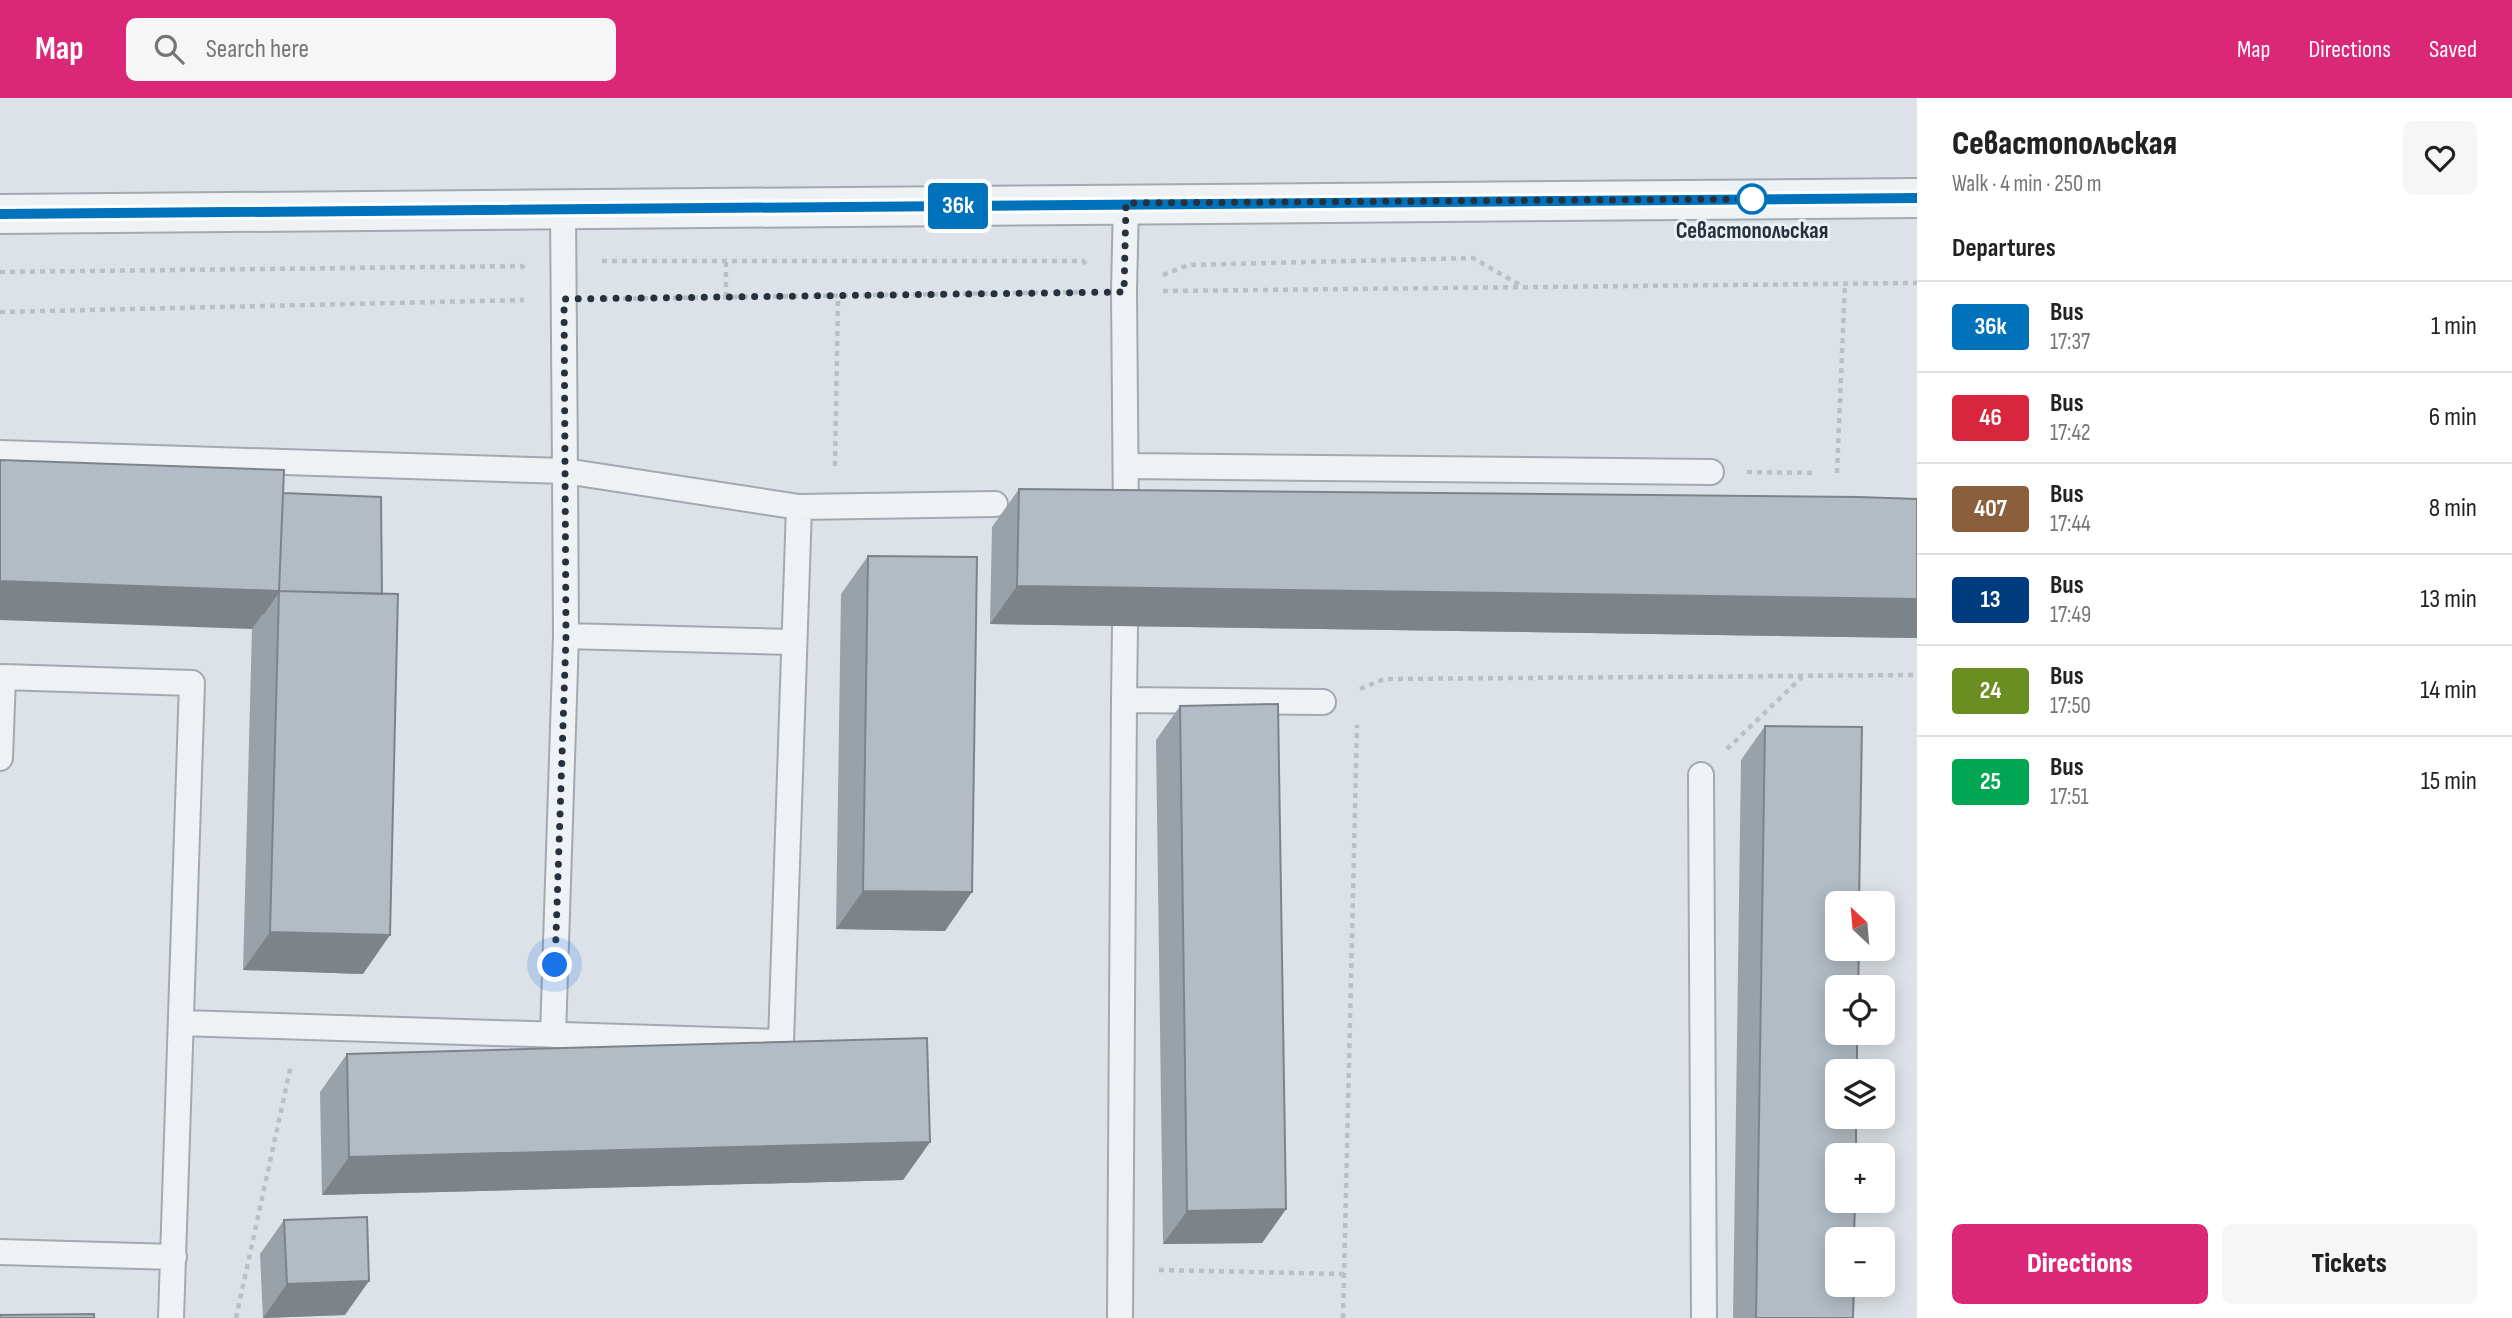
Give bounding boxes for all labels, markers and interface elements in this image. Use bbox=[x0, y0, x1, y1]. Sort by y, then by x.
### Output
search box bbox=[126, 18, 616, 81]
text: Map bbox=[35, 29, 84, 69]
icon: search bbox=[150, 30, 188, 68]
text: Search here bbox=[206, 34, 309, 65]
text: Map bbox=[2237, 35, 2270, 64]
text: Directions bbox=[2308, 35, 2391, 64]
text: Saved bbox=[2429, 35, 2477, 64]
button: heart bbox=[2403, 121, 2477, 195]
text: Севастопольская bbox=[1952, 124, 2177, 164]
text: Walk · 4 min · 250 m bbox=[1952, 170, 2102, 198]
line badge: 36к bbox=[918, 183, 998, 229]
marker: Севастопольская bbox=[1737, 184, 1767, 214]
text: 36к bbox=[942, 191, 974, 220]
place label: Севастопольская bbox=[1676, 217, 1828, 245]
text: Departures bbox=[1952, 233, 2056, 264]
text: Bus bbox=[2050, 297, 2084, 328]
text: 1 min bbox=[2431, 311, 2477, 342]
text: 36к bbox=[1974, 312, 2007, 341]
text: 17:37 bbox=[2050, 328, 2090, 356]
text: Bus bbox=[2050, 388, 2084, 419]
text: 6 min bbox=[2429, 402, 2477, 433]
text: 46 bbox=[1979, 403, 2002, 432]
text: 17:42 bbox=[2050, 419, 2091, 447]
text: Bus bbox=[2050, 479, 2084, 510]
text: 8 min bbox=[2429, 493, 2477, 524]
text: 407 bbox=[1974, 494, 2007, 523]
text: 17:44 bbox=[2050, 510, 2091, 538]
text: Bus bbox=[2050, 570, 2084, 601]
text: 13 min bbox=[2420, 584, 2477, 615]
text: 13 bbox=[1980, 585, 2001, 614]
text: 17:49 bbox=[2050, 601, 2091, 629]
text: Bus bbox=[2050, 661, 2084, 692]
text: 14 min bbox=[2420, 675, 2477, 706]
text: 24 bbox=[1980, 676, 2001, 705]
text: 17:50 bbox=[2050, 692, 2091, 720]
text: Bus bbox=[2050, 752, 2084, 783]
text: 15 min bbox=[2421, 766, 2477, 797]
text: 25 bbox=[1980, 767, 2001, 796]
text: 17:51 bbox=[2050, 783, 2089, 811]
north arrow bbox=[1825, 891, 1895, 961]
map controls bbox=[1825, 891, 1895, 1297]
your location bbox=[537, 947, 572, 982]
button: locate bbox=[1825, 975, 1895, 1045]
button: layers bbox=[1825, 1059, 1895, 1129]
button: + bbox=[1825, 1143, 1895, 1213]
button: Directions bbox=[1952, 1224, 2208, 1304]
button: Tickets bbox=[2222, 1224, 2477, 1304]
button: − bbox=[1825, 1227, 1895, 1297]

